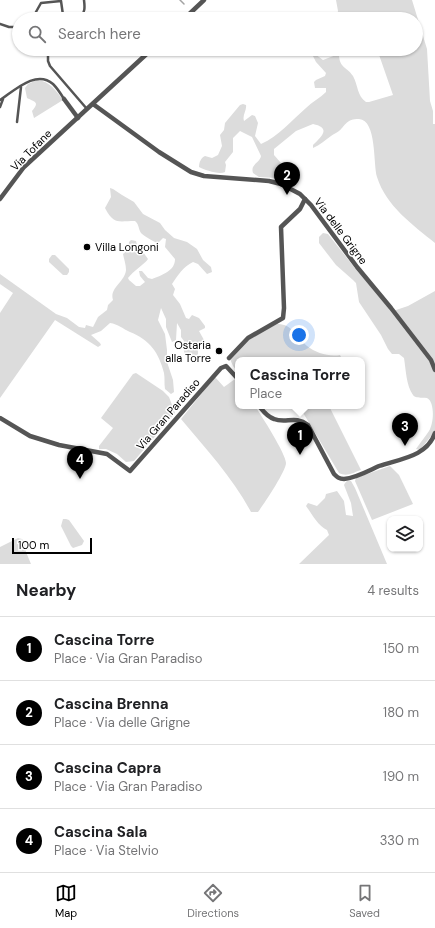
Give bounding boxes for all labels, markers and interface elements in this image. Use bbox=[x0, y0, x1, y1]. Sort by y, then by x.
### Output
search box bbox=[12, 12, 423, 56]
icon: search bbox=[26, 23, 48, 45]
text: Search here bbox=[58, 24, 141, 44]
street label: Via Tofane bbox=[7, 126, 55, 174]
pin: 2 bbox=[274, 162, 300, 195]
street label: Via delle Grigne bbox=[311, 195, 371, 267]
place label: Villa Longoni bbox=[95, 240, 159, 254]
marker: Villa Longoni bbox=[82, 242, 92, 252]
your location bbox=[289, 325, 309, 345]
place label: Ostaria alla Torre bbox=[165, 338, 211, 365]
marker: Ostaria alla Torre bbox=[214, 346, 224, 356]
popup bbox=[235, 357, 365, 409]
text: Cascina Torre bbox=[250, 365, 350, 385]
street label: Via Gran Paradiso bbox=[133, 375, 203, 453]
text: Place bbox=[250, 385, 282, 402]
pin: 3 bbox=[392, 413, 418, 446]
pin: 1 bbox=[287, 422, 313, 455]
pin: 4 bbox=[67, 446, 93, 479]
map controls bbox=[387, 516, 423, 552]
button: layers bbox=[387, 516, 423, 552]
scale bar bbox=[12, 536, 92, 555]
text: 100 m bbox=[18, 538, 49, 552]
text: Nearby bbox=[16, 579, 76, 601]
text: 4 results bbox=[367, 582, 419, 599]
text: Cascina Torre bbox=[54, 630, 155, 650]
text: 1 bbox=[27, 640, 31, 657]
text: 150 m bbox=[383, 640, 419, 657]
text: Place · Via Gran Paradiso bbox=[54, 650, 203, 667]
text: Cascina Brenna bbox=[54, 694, 169, 714]
text: 2 bbox=[25, 704, 33, 721]
text: 180 m bbox=[383, 704, 419, 721]
text: Place · Via delle Grigne bbox=[54, 714, 190, 731]
text: Cascina Capra bbox=[54, 758, 161, 778]
text: 3 bbox=[25, 768, 33, 785]
text: 190 m bbox=[383, 768, 419, 785]
text: Place · Via Gran Paradiso bbox=[54, 778, 203, 795]
text: Cascina Sala bbox=[54, 822, 147, 842]
text: 4 bbox=[25, 832, 33, 849]
text: 330 m bbox=[380, 832, 419, 849]
text: Place · Via Stelvio bbox=[54, 842, 159, 859]
tab: Map bbox=[55, 882, 77, 920]
tab: Directions bbox=[187, 882, 239, 920]
tab: Saved bbox=[349, 882, 380, 920]

